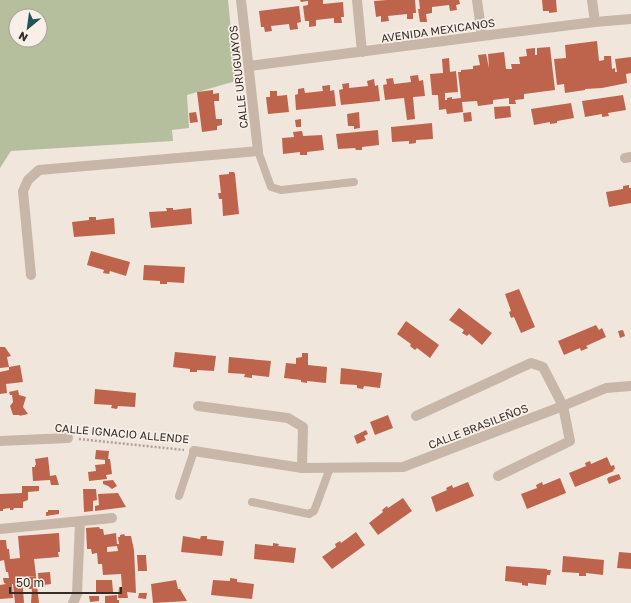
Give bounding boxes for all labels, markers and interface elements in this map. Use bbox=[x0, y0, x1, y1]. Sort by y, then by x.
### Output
north arrow bbox=[8, 8, 48, 48]
street label: AVENIDA MEXICANOS bbox=[380, 16, 496, 44]
street label: CALLE URUGUAYOS bbox=[226, 25, 250, 129]
text: N bbox=[16, 29, 30, 45]
street label: CALLE BRASILEÑOS bbox=[426, 401, 530, 451]
street label: CALLE IGNACIO ALLENDE bbox=[54, 421, 190, 445]
scale bar bbox=[10, 569, 121, 595]
text: 50 m bbox=[16, 575, 44, 590]

